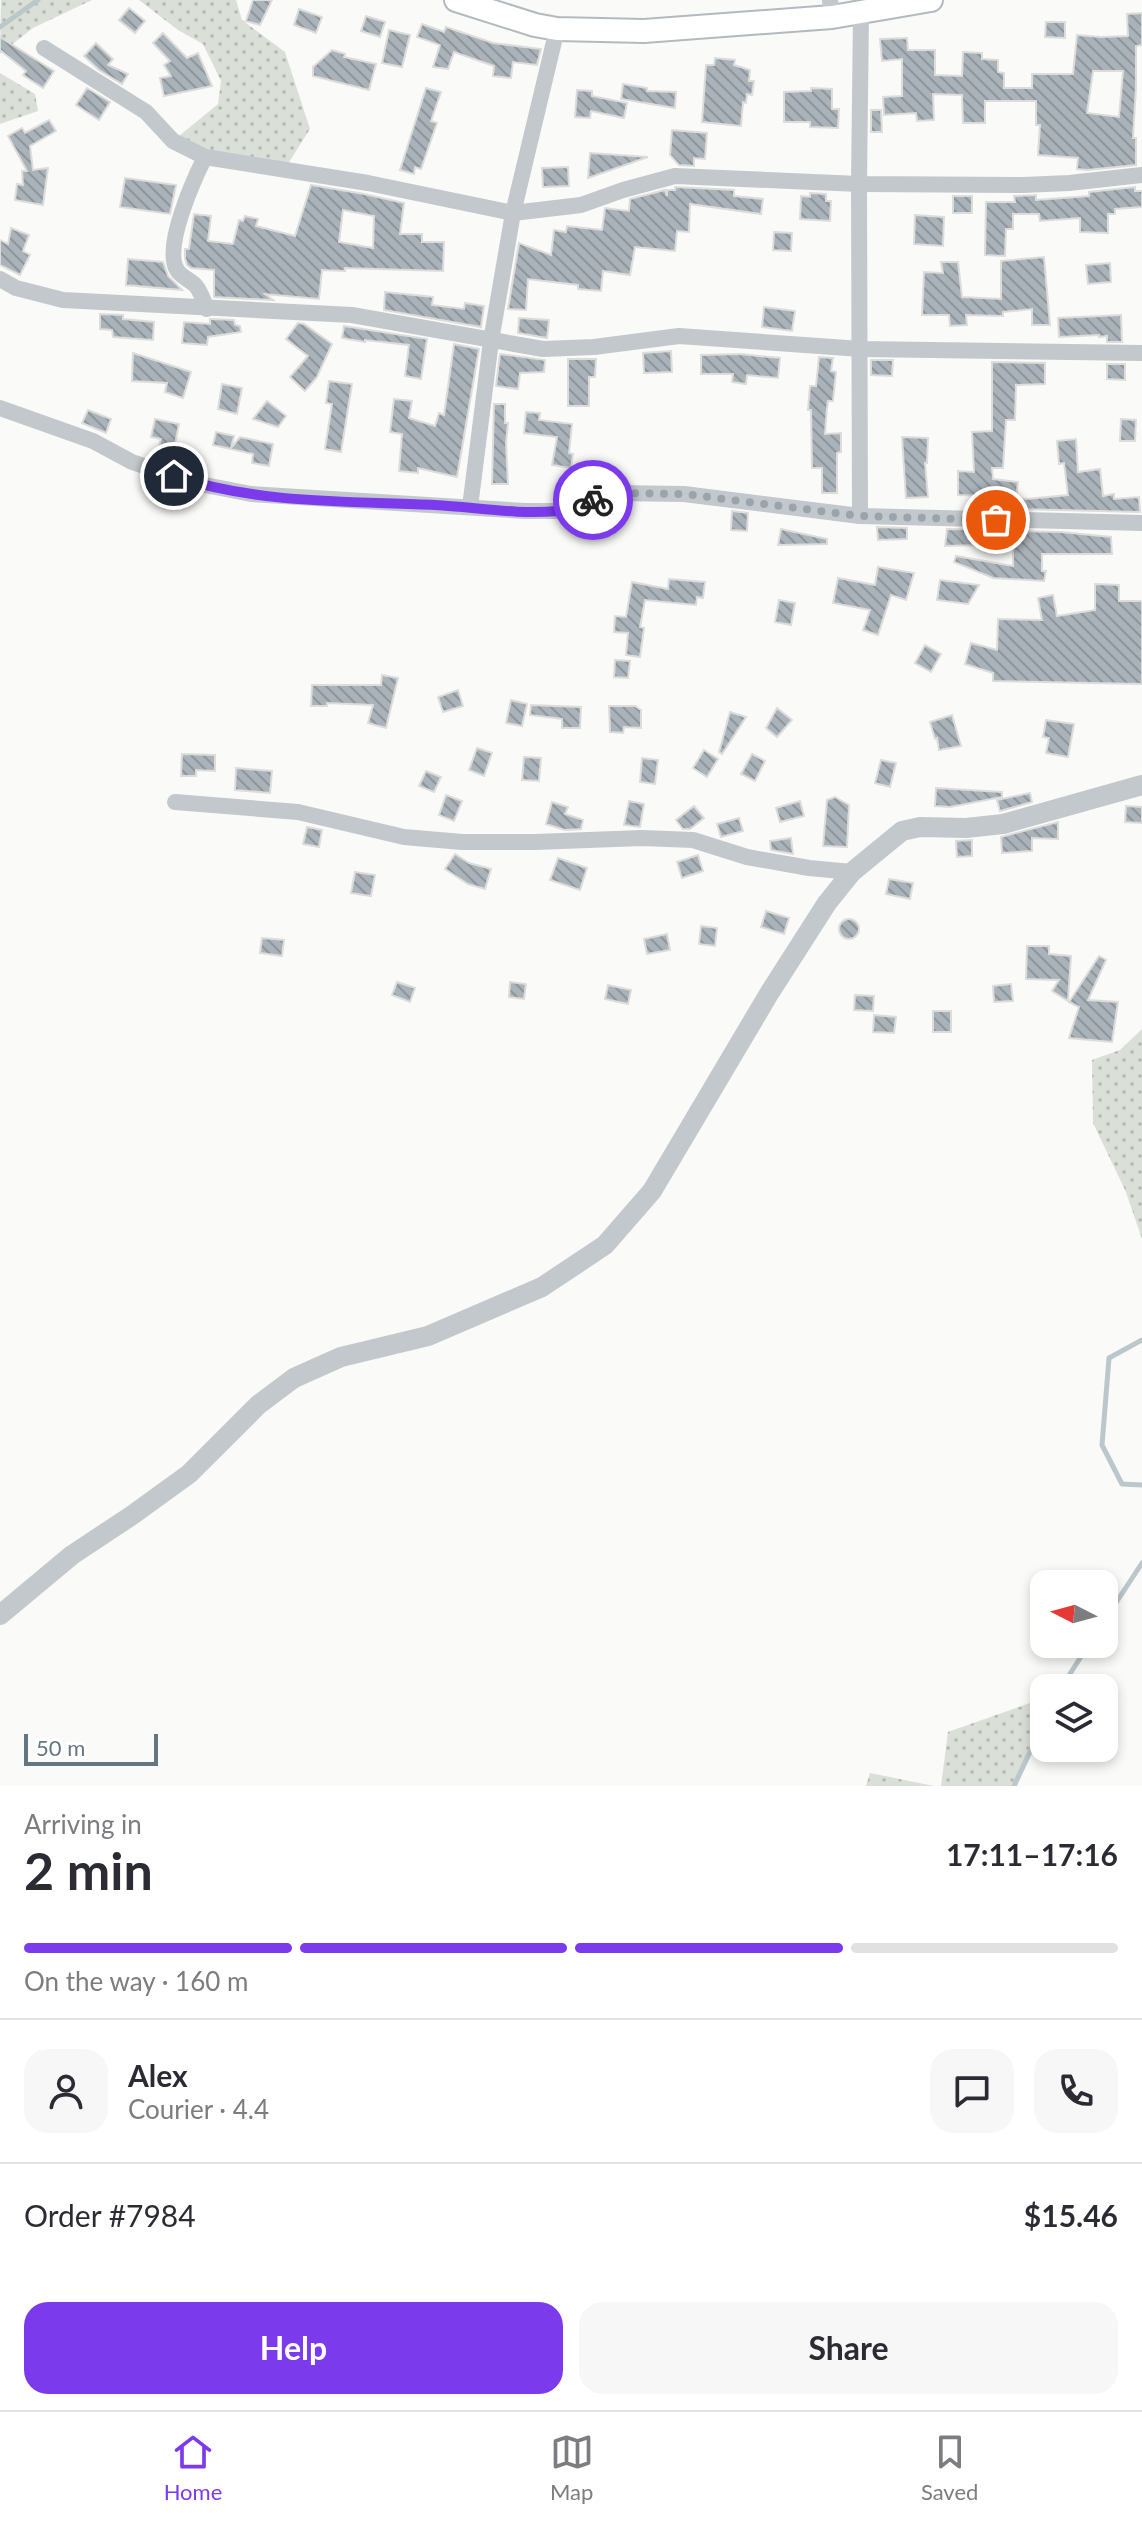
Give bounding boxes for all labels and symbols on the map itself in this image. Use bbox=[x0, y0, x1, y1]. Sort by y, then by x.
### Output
pin bbox=[140, 442, 208, 510]
courier bbox=[553, 460, 633, 540]
pin bbox=[962, 486, 1030, 554]
north arrow bbox=[1030, 1570, 1118, 1658]
scale bar bbox=[24, 1730, 158, 1766]

